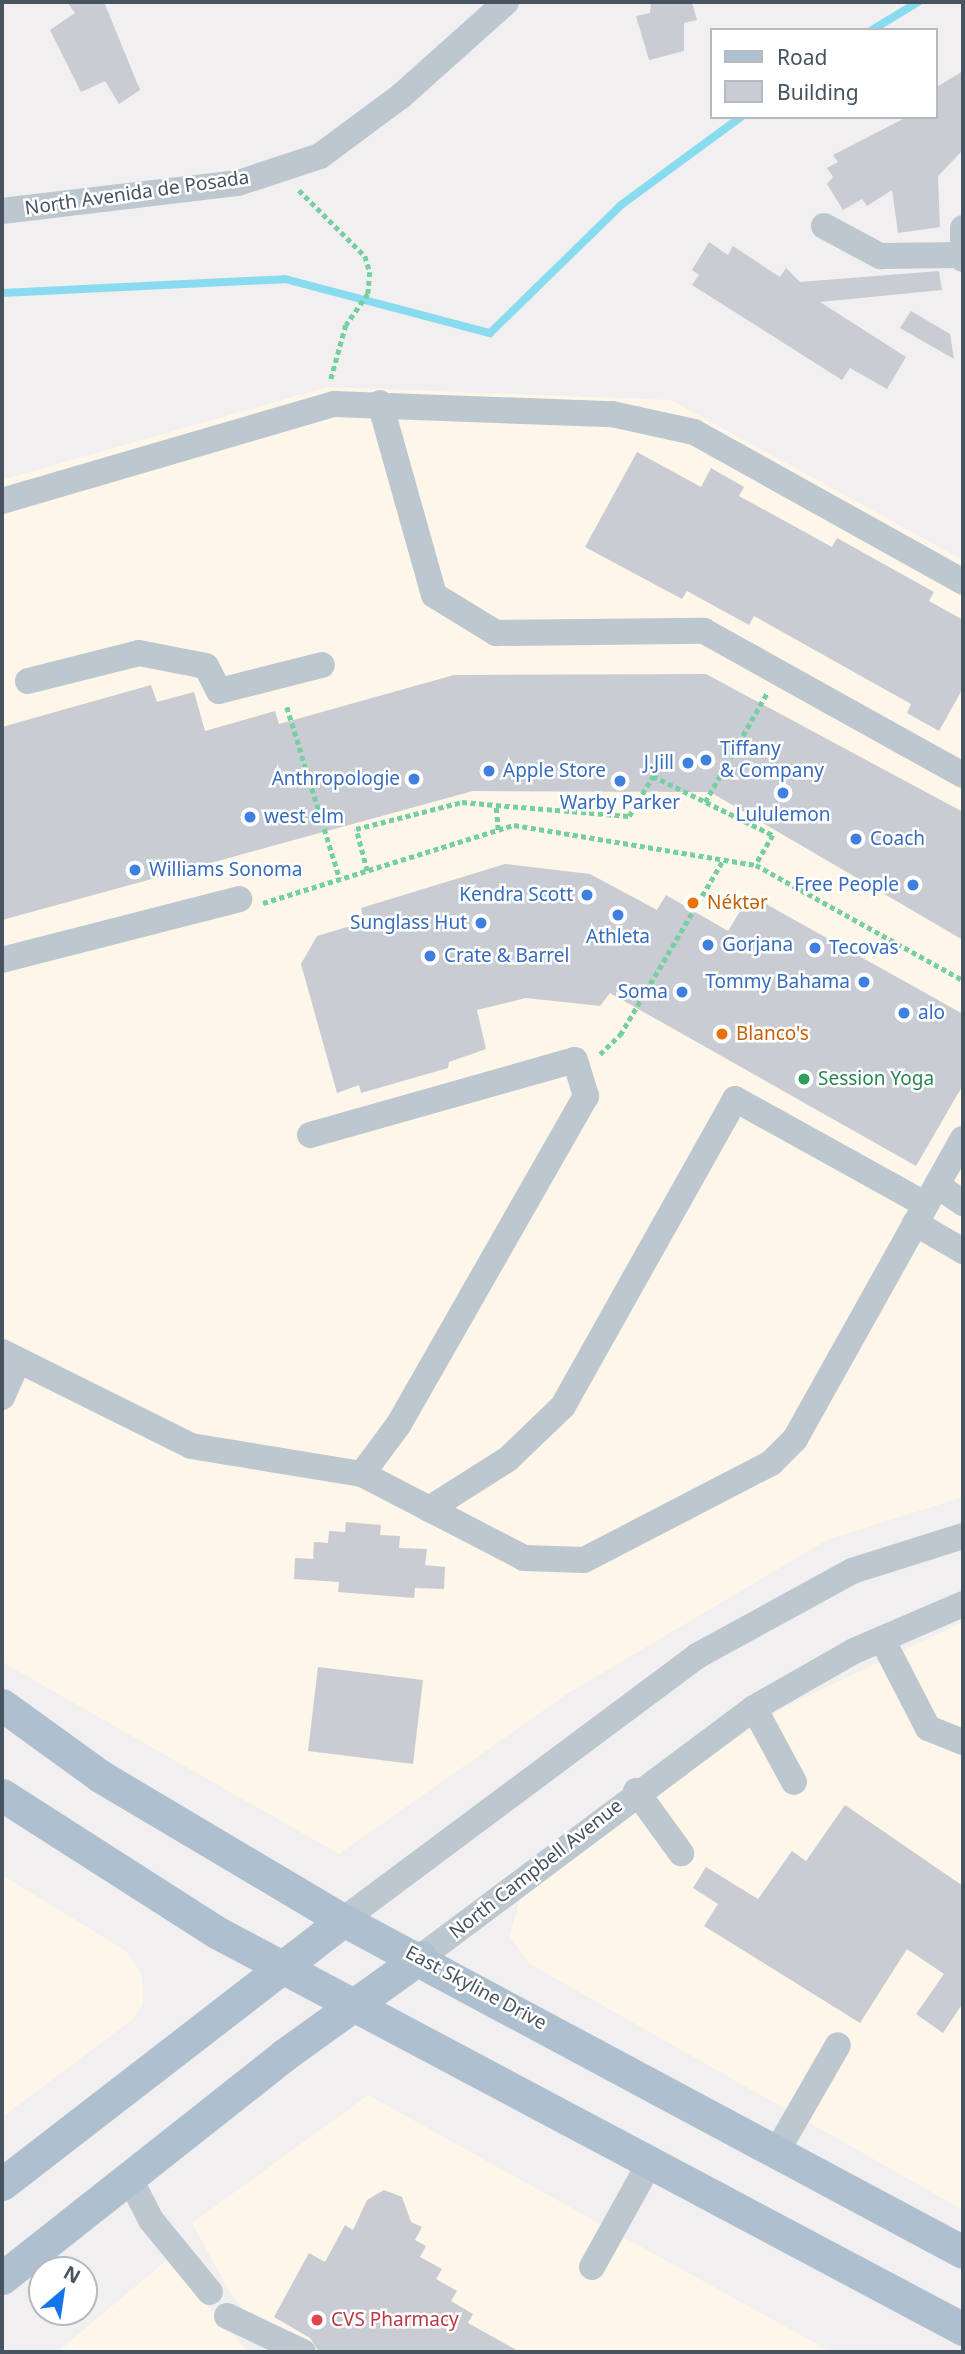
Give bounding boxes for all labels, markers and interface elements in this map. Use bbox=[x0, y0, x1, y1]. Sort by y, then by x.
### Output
legend bbox=[710, 28, 937, 119]
text: Road bbox=[777, 43, 827, 71]
text: Building bbox=[777, 78, 859, 106]
street label: North Avenida de Posada bbox=[23, 166, 251, 220]
place label: Tiffany & Company bbox=[720, 738, 824, 782]
place label: J.Jill bbox=[644, 752, 674, 774]
marker: Tiffany & Company bbox=[698, 752, 714, 768]
marker: J.Jill bbox=[680, 755, 696, 771]
place label: Apple Store bbox=[503, 760, 606, 782]
marker: Apple Store bbox=[481, 763, 497, 779]
place label: Anthropologie bbox=[272, 768, 400, 790]
marker: Anthropologie bbox=[406, 771, 422, 787]
marker: Warby Parker bbox=[612, 773, 628, 789]
marker: Lululemon bbox=[775, 785, 791, 801]
place label: Warby Parker bbox=[560, 792, 680, 814]
place label: Lululemon bbox=[736, 804, 830, 826]
place label: west elm bbox=[264, 806, 344, 828]
marker: west elm bbox=[242, 809, 258, 825]
place label: Coach bbox=[870, 828, 925, 850]
marker: Coach bbox=[848, 831, 864, 847]
place label: Williams Sonoma bbox=[149, 859, 302, 881]
marker: Williams Sonoma bbox=[127, 862, 143, 878]
place label: Free People bbox=[794, 874, 899, 896]
marker: Free People bbox=[905, 877, 921, 893]
place label: Kendra Scott bbox=[459, 884, 573, 906]
marker: Kendra Scott bbox=[579, 887, 595, 903]
place label: Néktər bbox=[707, 892, 768, 914]
marker: Néktər bbox=[685, 895, 701, 911]
marker: Athleta bbox=[610, 907, 626, 923]
place label: Sunglass Hut bbox=[350, 912, 467, 934]
marker: Sunglass Hut bbox=[473, 915, 489, 931]
place label: Athleta bbox=[586, 926, 650, 948]
place label: Gorjana bbox=[722, 934, 793, 956]
marker: Gorjana bbox=[700, 937, 716, 953]
place label: Tecovas bbox=[829, 937, 899, 959]
marker: Tecovas bbox=[807, 940, 823, 956]
place label: Crate & Barrel bbox=[444, 945, 569, 967]
marker: Crate & Barrel bbox=[422, 948, 438, 964]
place label: Tommy Bahama bbox=[705, 971, 850, 993]
marker: Tommy Bahama bbox=[856, 974, 872, 990]
place label: Soma bbox=[618, 981, 668, 1003]
marker: Soma bbox=[674, 984, 690, 1000]
place label: alo bbox=[918, 1002, 945, 1024]
marker: alo bbox=[896, 1005, 912, 1021]
place label: Blanco's bbox=[736, 1023, 809, 1045]
marker: Blanco's bbox=[714, 1026, 730, 1042]
place label: Session Yoga bbox=[818, 1068, 934, 1090]
marker: Session Yoga bbox=[796, 1071, 812, 1087]
street label: North Campbell Avenue bbox=[445, 1794, 627, 1944]
street label: East Skyline Drive bbox=[402, 1941, 550, 2035]
north arrow bbox=[28, 2256, 98, 2326]
text: N bbox=[59, 2259, 85, 2289]
place label: CVS Pharmacy bbox=[331, 2309, 459, 2331]
marker: CVS Pharmacy bbox=[309, 2312, 325, 2328]

